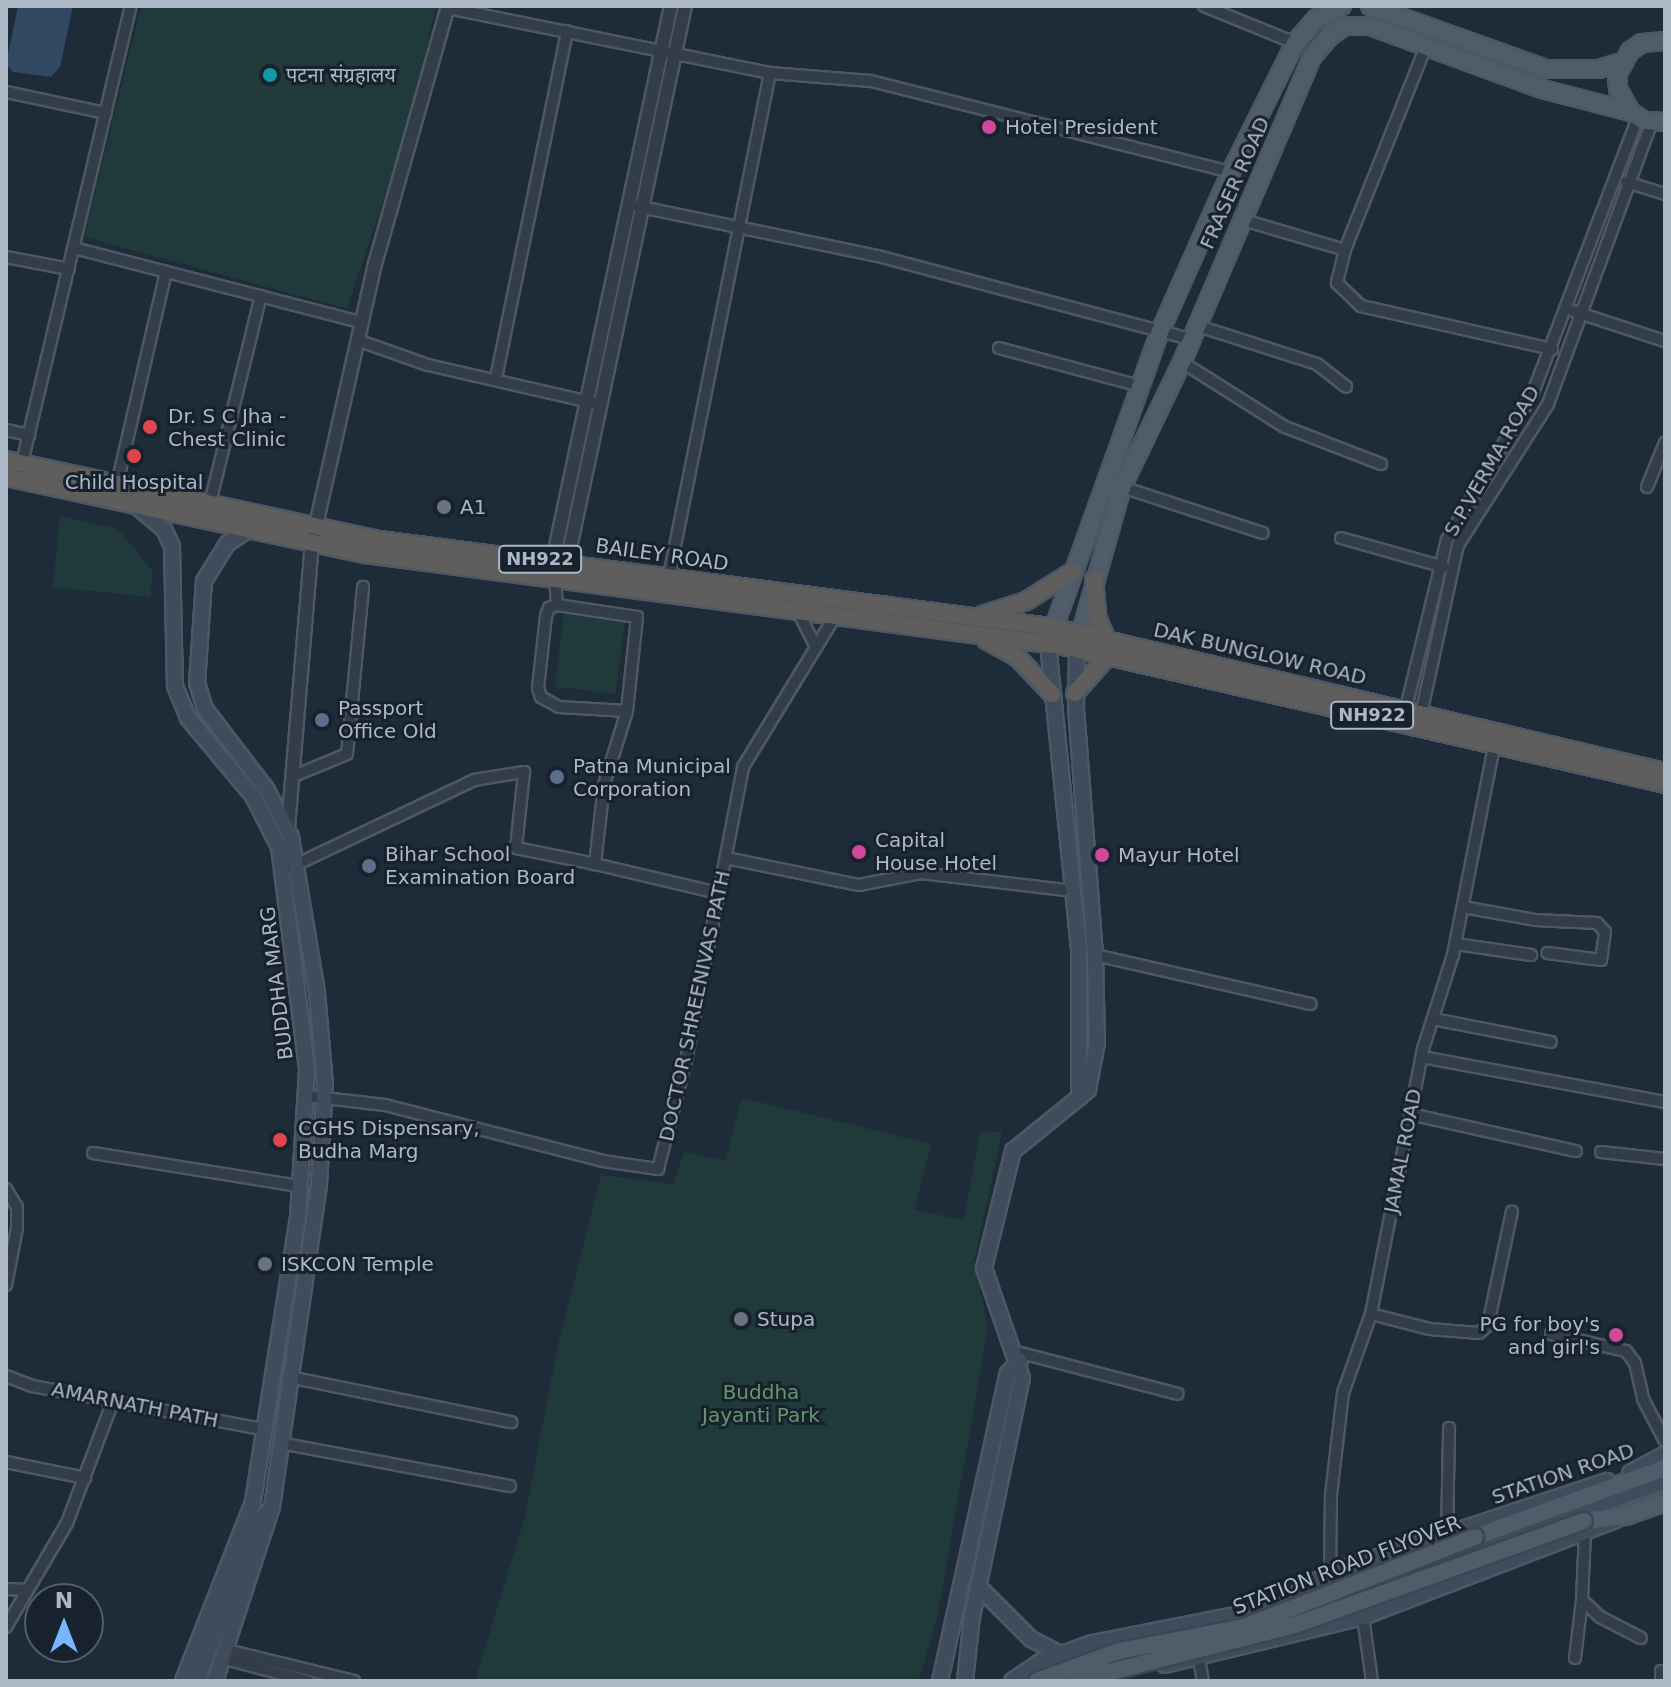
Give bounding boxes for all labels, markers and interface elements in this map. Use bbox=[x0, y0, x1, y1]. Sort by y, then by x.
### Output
place label: पटना संग्रहालय bbox=[286, 63, 396, 87]
marker: पटना संग्रहालय bbox=[261, 66, 279, 84]
street label: FRASER ROAD bbox=[1195, 113, 1275, 253]
place label: Hotel President bbox=[1005, 115, 1158, 139]
marker: Hotel President bbox=[980, 118, 998, 136]
street label: S.P.VERMA.ROAD bbox=[1439, 381, 1545, 541]
place label: Dr. S C Jha - Chest Clinic bbox=[168, 404, 286, 451]
marker: Dr. S C Jha - Chest Clinic bbox=[139, 416, 161, 438]
marker: Child Hospital bbox=[123, 445, 145, 467]
place label: Child Hospital bbox=[65, 470, 203, 494]
place label: A1 bbox=[460, 495, 486, 519]
marker: A1 bbox=[435, 498, 453, 516]
street label: BAILEY ROAD bbox=[594, 534, 730, 576]
road number: NH922 bbox=[498, 545, 582, 573]
street label: DAK BUNGLOW ROAD bbox=[1151, 618, 1369, 690]
place label: Passport Office Old bbox=[338, 696, 437, 743]
road number: NH922 bbox=[1330, 701, 1414, 729]
marker: Passport Office Old bbox=[313, 711, 331, 729]
place label: Patna Municipal Corporation bbox=[573, 754, 731, 801]
marker: Patna Municipal Corporation bbox=[548, 768, 566, 786]
place label: Capital House Hotel bbox=[875, 828, 997, 875]
place label: Bihar School Examination Board bbox=[385, 842, 575, 889]
marker: Capital House Hotel bbox=[850, 843, 868, 861]
place label: Mayur Hotel bbox=[1118, 843, 1240, 867]
marker: Mayur Hotel bbox=[1093, 846, 1111, 864]
marker: Bihar School Examination Board bbox=[360, 857, 378, 875]
street label: DOCTOR SHREENIVAS PATH bbox=[655, 868, 735, 1144]
street label: BUDDHA MARG bbox=[256, 905, 298, 1061]
street label: JAMAL ROAD bbox=[1379, 1087, 1427, 1215]
place label: CGHS Dispensary, Budha Marg bbox=[298, 1116, 480, 1163]
marker: CGHS Dispensary, Budha Marg bbox=[269, 1129, 291, 1151]
place label: ISKCON Temple bbox=[281, 1252, 434, 1276]
marker: ISKCON Temple bbox=[256, 1255, 274, 1273]
place label: Stupa bbox=[757, 1307, 815, 1331]
marker: Stupa bbox=[732, 1310, 750, 1328]
place label: PG for boy's and girl's bbox=[1480, 1312, 1600, 1359]
marker: PG for boy's and girl's bbox=[1607, 1326, 1625, 1344]
street label: AMARNATH PATH bbox=[50, 1377, 220, 1433]
park label: Buddha Jayanti Park bbox=[702, 1380, 820, 1427]
street label: STATION ROAD bbox=[1489, 1438, 1637, 1510]
street label: STATION ROAD FLYOVER bbox=[1230, 1510, 1464, 1620]
north arrow bbox=[24, 1583, 104, 1663]
text: N bbox=[55, 1588, 73, 1613]

